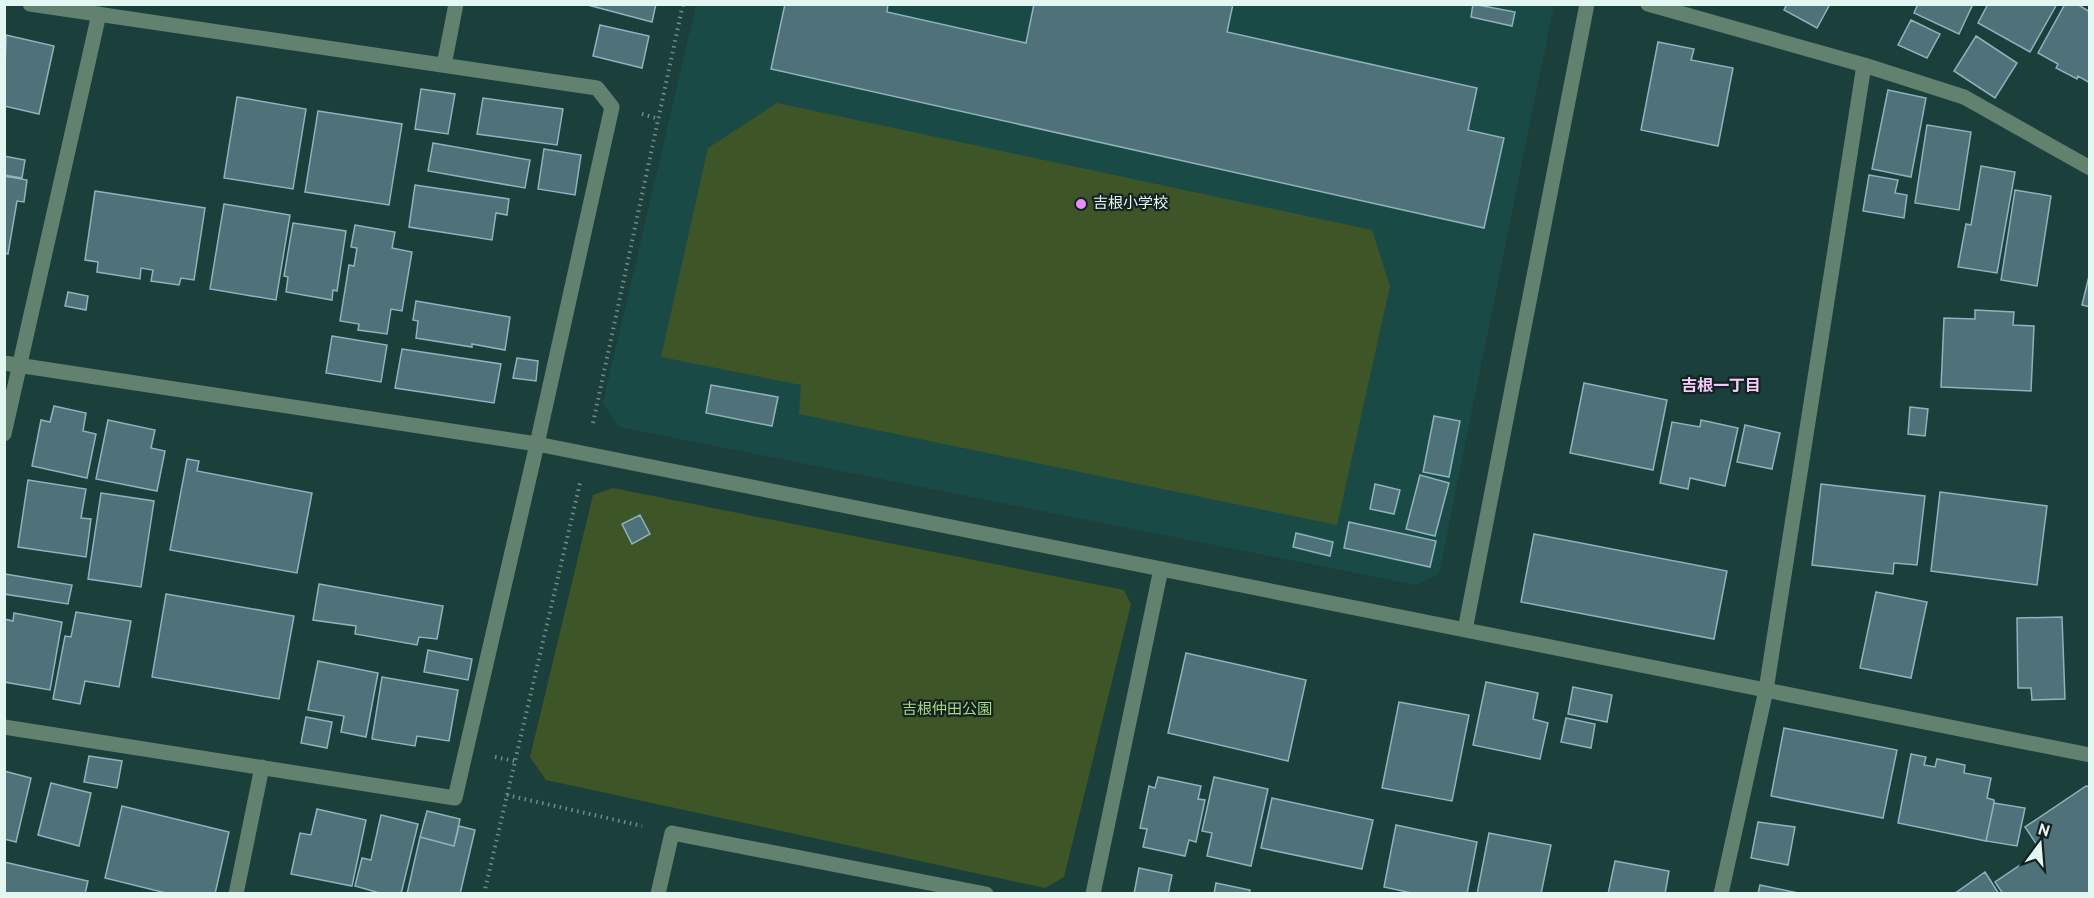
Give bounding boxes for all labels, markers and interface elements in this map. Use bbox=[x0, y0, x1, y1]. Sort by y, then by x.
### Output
place label: 吉根小学校 bbox=[1093, 195, 1168, 214]
marker: 吉根小学校 bbox=[1074, 197, 1088, 211]
district label: 吉根一丁目 bbox=[1681, 377, 1761, 397]
park label: 吉根仲田公園 bbox=[902, 700, 992, 720]
north arrow bbox=[2010, 814, 2070, 874]
text: N bbox=[2035, 820, 2052, 843]

